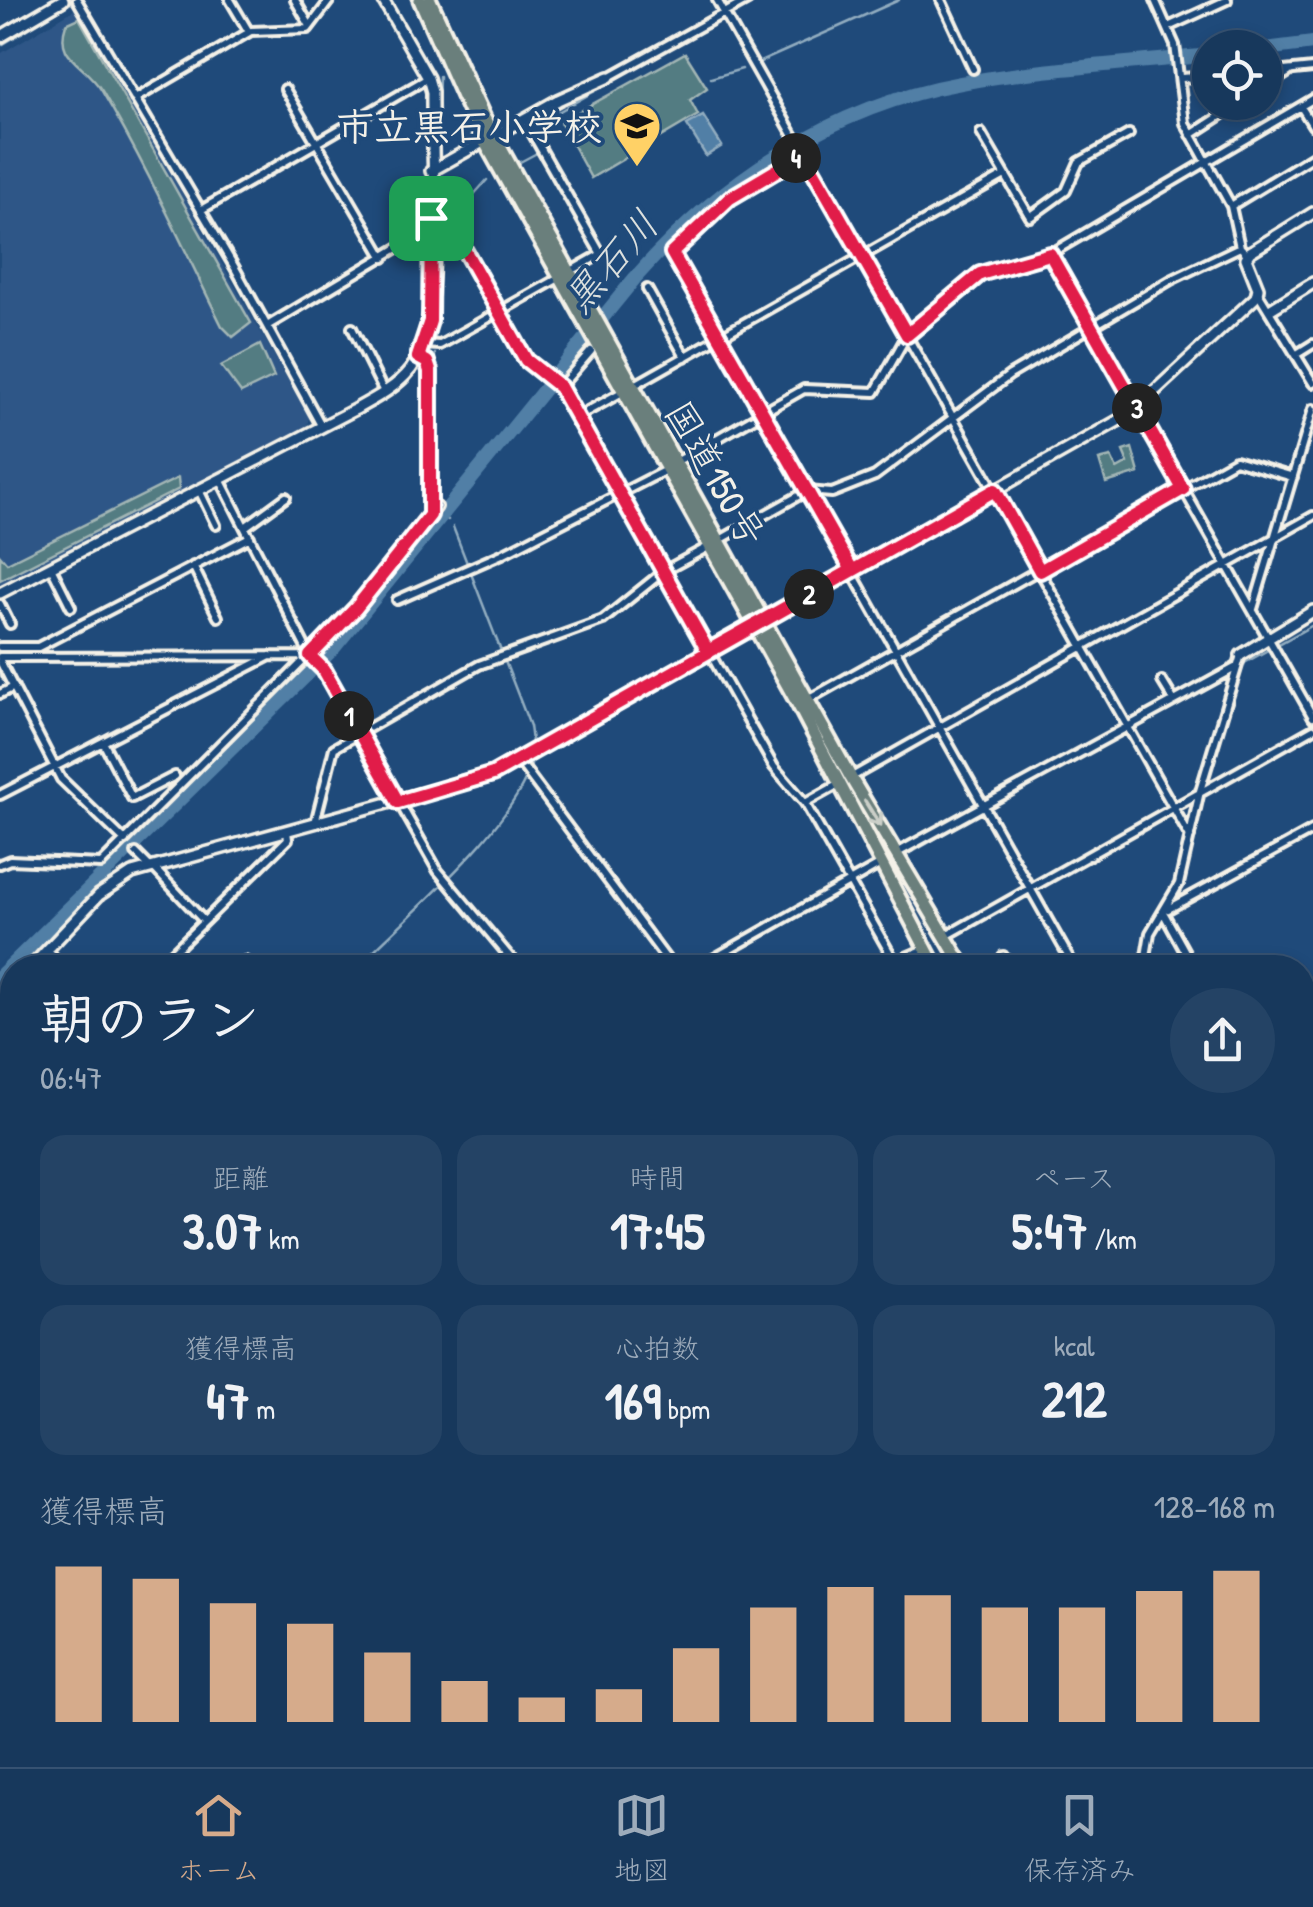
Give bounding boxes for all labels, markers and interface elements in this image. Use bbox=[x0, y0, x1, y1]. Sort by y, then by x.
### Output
map controls bbox=[1192, 30, 1282, 120]
button: locate bbox=[1192, 30, 1282, 120]
place label: 市立黒石小学校 bbox=[336, 100, 602, 152]
school or university icon: 市立黒石小学校 bbox=[611, 100, 663, 168]
pin: 4 bbox=[771, 133, 821, 183]
text: 4 bbox=[791, 139, 801, 177]
pin bbox=[389, 176, 474, 261]
icon: arrive bbox=[404, 191, 459, 246]
water label: 黒石川 bbox=[550, 198, 670, 324]
pin: 3 bbox=[1112, 383, 1162, 433]
text: 3 bbox=[1131, 389, 1143, 427]
street label: 国道150号 bbox=[653, 390, 779, 556]
pin: 2 bbox=[784, 569, 834, 619]
text: 2 bbox=[802, 575, 816, 613]
pin: 1 bbox=[324, 691, 374, 741]
text: 1 bbox=[344, 697, 354, 735]
one-way arrow bbox=[863, 799, 883, 828]
text: 朝のラン bbox=[40, 981, 260, 1055]
button: share bbox=[1170, 988, 1275, 1093]
text: 06:47 bbox=[40, 1056, 102, 1099]
text: 距離 bbox=[213, 1159, 269, 1197]
text: 時間 bbox=[629, 1159, 686, 1197]
text: ペース bbox=[1033, 1159, 1115, 1197]
text: 3.07 bbox=[182, 1197, 262, 1265]
text: 17:45 bbox=[610, 1197, 705, 1265]
text: 5:47 bbox=[1012, 1197, 1088, 1265]
text: km bbox=[262, 1220, 300, 1258]
text: /km bbox=[1088, 1220, 1137, 1258]
text: kcal bbox=[1054, 1327, 1095, 1365]
text: 獲得標高 bbox=[185, 1329, 297, 1367]
text: 心拍数 bbox=[615, 1329, 700, 1367]
text: 212 bbox=[1042, 1365, 1107, 1433]
text: 47 bbox=[206, 1367, 250, 1435]
text: 169 bbox=[605, 1367, 661, 1435]
text: m bbox=[250, 1390, 275, 1428]
text: bpm bbox=[661, 1390, 710, 1428]
text: 128–168 m bbox=[1154, 1485, 1275, 1528]
text: 獲得標高 bbox=[40, 1489, 168, 1532]
tab: ホーム bbox=[177, 1788, 260, 1889]
tab: 地図 bbox=[614, 1788, 670, 1889]
tab: 保存済み bbox=[1024, 1788, 1136, 1889]

